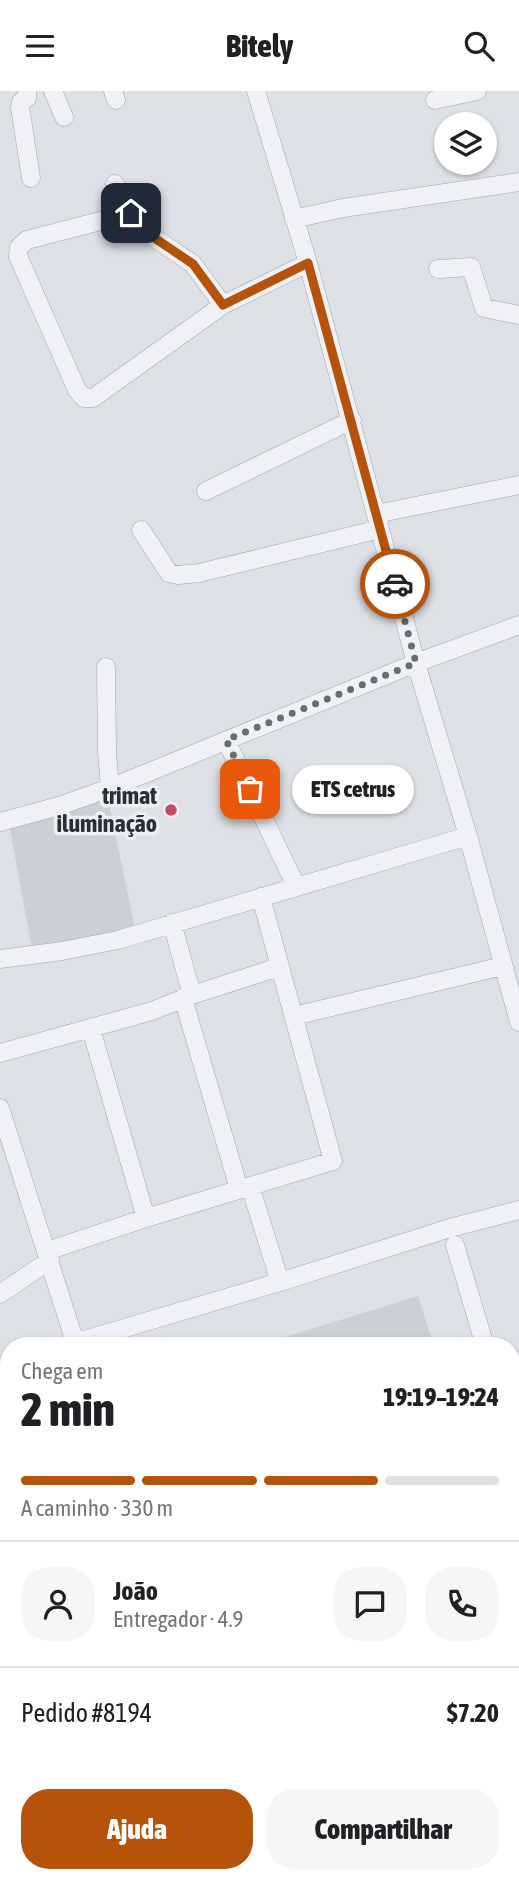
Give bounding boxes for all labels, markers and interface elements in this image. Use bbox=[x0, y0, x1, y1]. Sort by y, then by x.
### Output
icon: menu bbox=[21, 27, 59, 65]
text: Bitely bbox=[226, 27, 293, 64]
icon: search bbox=[460, 27, 498, 65]
map controls bbox=[434, 112, 497, 175]
button: layers bbox=[434, 112, 497, 175]
pin bbox=[101, 183, 161, 243]
icon: home bbox=[112, 194, 150, 232]
courier bbox=[360, 549, 430, 619]
icon: car bbox=[376, 565, 414, 603]
pin bbox=[220, 759, 280, 819]
callout: ETS cetrus bbox=[292, 765, 414, 813]
icon: bag bbox=[231, 770, 269, 808]
text: ETS cetrus bbox=[311, 776, 395, 802]
place label: trimat iluminação bbox=[57, 782, 157, 837]
marker: trimat iluminação bbox=[163, 802, 179, 818]
text: Chega em bbox=[21, 1358, 103, 1384]
text: 19:19–19:24 bbox=[383, 1382, 499, 1412]
text: 2 min bbox=[21, 1383, 115, 1436]
text: A caminho · 330 m bbox=[21, 1495, 173, 1521]
button: person bbox=[21, 1567, 95, 1641]
button: chat bbox=[333, 1567, 407, 1641]
button: phone bbox=[425, 1567, 499, 1641]
text: João bbox=[113, 1576, 158, 1606]
text: Entregador · 4.9 bbox=[113, 1606, 243, 1632]
text: Pedido #8194 bbox=[21, 1698, 152, 1728]
text: $7.20 bbox=[447, 1698, 499, 1728]
button: Ajuda bbox=[21, 1789, 253, 1869]
button: Compartilhar bbox=[267, 1789, 499, 1869]

